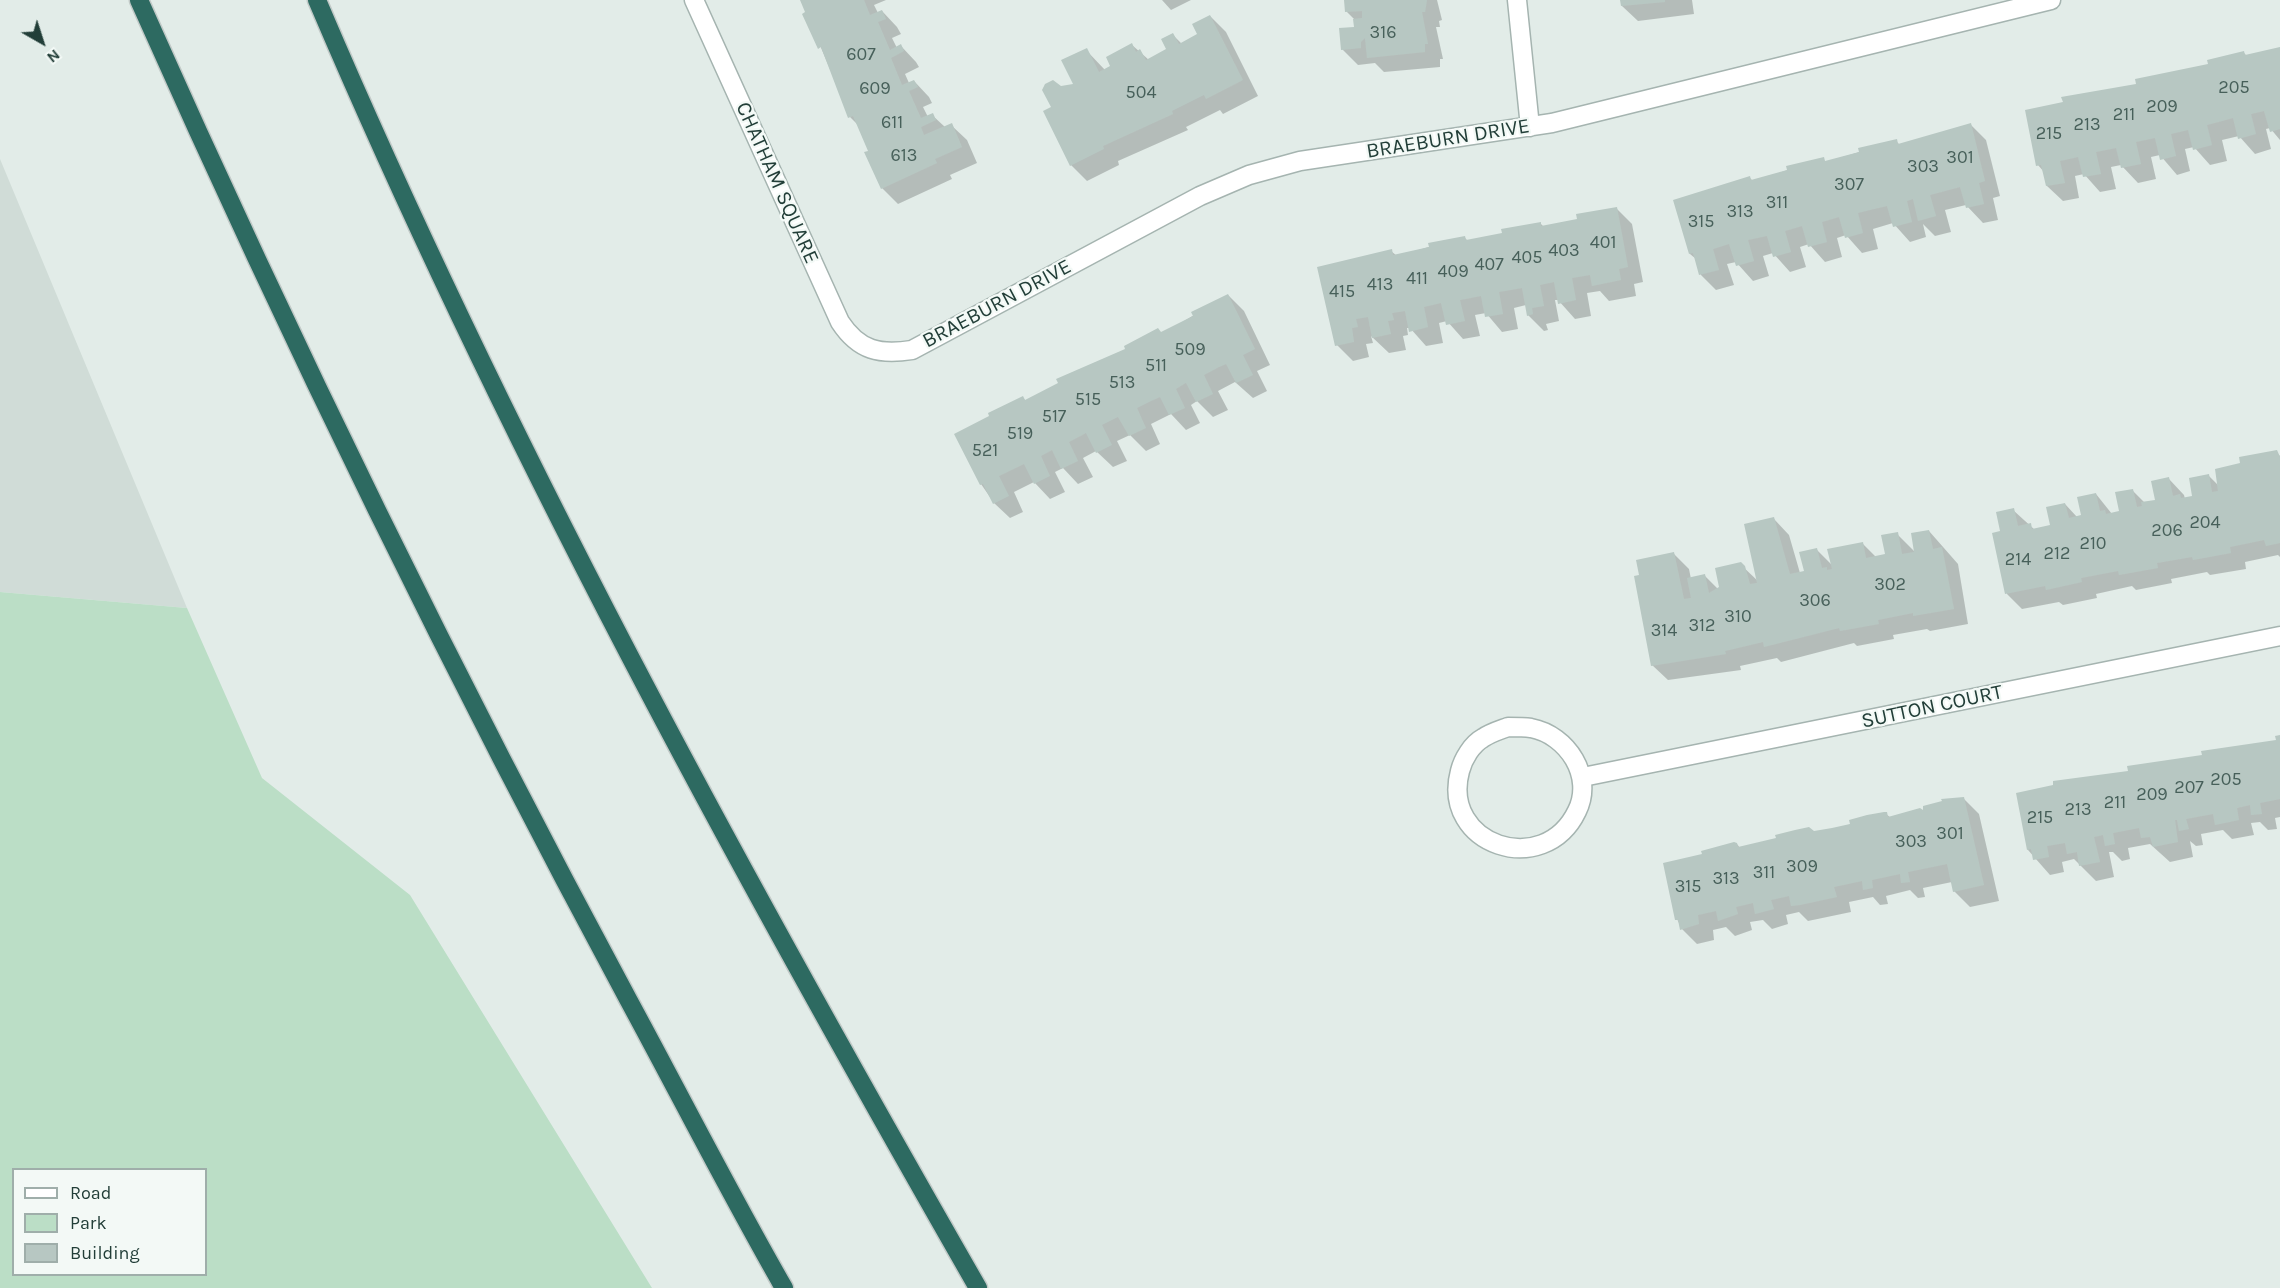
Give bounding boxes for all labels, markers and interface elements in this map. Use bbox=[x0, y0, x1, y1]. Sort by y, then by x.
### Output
north arrow bbox=[12, 12, 72, 72]
house number: 316 bbox=[1370, 22, 1396, 44]
house number: 607 bbox=[846, 44, 876, 66]
text: N bbox=[43, 45, 64, 67]
house number: 205 bbox=[2218, 77, 2250, 99]
house number: 609 bbox=[859, 78, 891, 100]
house number: 504 bbox=[1126, 82, 1156, 104]
house number: 209 bbox=[2146, 96, 2178, 118]
street label: CHATHAM SQUARE bbox=[730, 98, 824, 268]
house number: 211 bbox=[2113, 104, 2135, 126]
house number: 611 bbox=[881, 112, 903, 134]
street label: BRAEBURN DRIVE bbox=[1365, 114, 1531, 164]
house number: 213 bbox=[2073, 114, 2101, 136]
house number: 215 bbox=[2036, 123, 2062, 145]
house number: 613 bbox=[891, 145, 917, 167]
house number: 301 bbox=[1946, 147, 1974, 169]
house number: 303 bbox=[1907, 156, 1939, 178]
house number: 307 bbox=[1834, 174, 1864, 196]
house number: 311 bbox=[1766, 192, 1788, 214]
house number: 313 bbox=[1726, 201, 1754, 223]
house number: 315 bbox=[1688, 211, 1714, 233]
house number: 401 bbox=[1590, 232, 1616, 254]
house number: 403 bbox=[1548, 240, 1580, 262]
house number: 405 bbox=[1512, 247, 1542, 269]
street label: BRAEBURN DRIVE bbox=[918, 254, 1076, 354]
house number: 407 bbox=[1474, 254, 1504, 276]
house number: 409 bbox=[1437, 261, 1469, 283]
house number: 411 bbox=[1406, 268, 1428, 290]
house number: 413 bbox=[1367, 274, 1393, 296]
house number: 415 bbox=[1329, 281, 1355, 303]
house number: 509 bbox=[1174, 339, 1206, 361]
house number: 511 bbox=[1145, 355, 1167, 377]
house number: 513 bbox=[1109, 372, 1135, 394]
house number: 515 bbox=[1075, 389, 1101, 411]
house number: 517 bbox=[1042, 406, 1066, 428]
house number: 519 bbox=[1007, 423, 1033, 445]
house number: 521 bbox=[972, 440, 998, 462]
house number: 204 bbox=[2189, 512, 2221, 534]
house number: 206 bbox=[2151, 520, 2183, 542]
house number: 210 bbox=[2079, 533, 2107, 555]
house number: 212 bbox=[2044, 543, 2070, 565]
house number: 214 bbox=[2005, 549, 2031, 571]
house number: 302 bbox=[1874, 574, 1906, 596]
house number: 306 bbox=[1799, 590, 1831, 612]
house number: 310 bbox=[1724, 606, 1752, 628]
house number: 312 bbox=[1688, 615, 1716, 637]
house number: 314 bbox=[1651, 620, 1677, 642]
street label: SUTTON COURT bbox=[1859, 680, 2005, 734]
house number: 205 bbox=[2210, 769, 2242, 791]
house number: 207 bbox=[2174, 777, 2204, 799]
house number: 209 bbox=[2136, 784, 2168, 806]
house number: 211 bbox=[2104, 792, 2126, 814]
house number: 213 bbox=[2064, 799, 2092, 821]
house number: 215 bbox=[2027, 807, 2053, 829]
house number: 301 bbox=[1936, 823, 1964, 845]
house number: 303 bbox=[1895, 831, 1927, 853]
house number: 309 bbox=[1786, 856, 1818, 878]
house number: 311 bbox=[1753, 862, 1775, 884]
house number: 313 bbox=[1712, 868, 1740, 890]
house number: 315 bbox=[1675, 876, 1701, 898]
legend bbox=[12, 1168, 207, 1276]
text: Road bbox=[70, 1182, 111, 1204]
text: Park bbox=[70, 1212, 107, 1234]
text: Building bbox=[70, 1242, 140, 1264]

